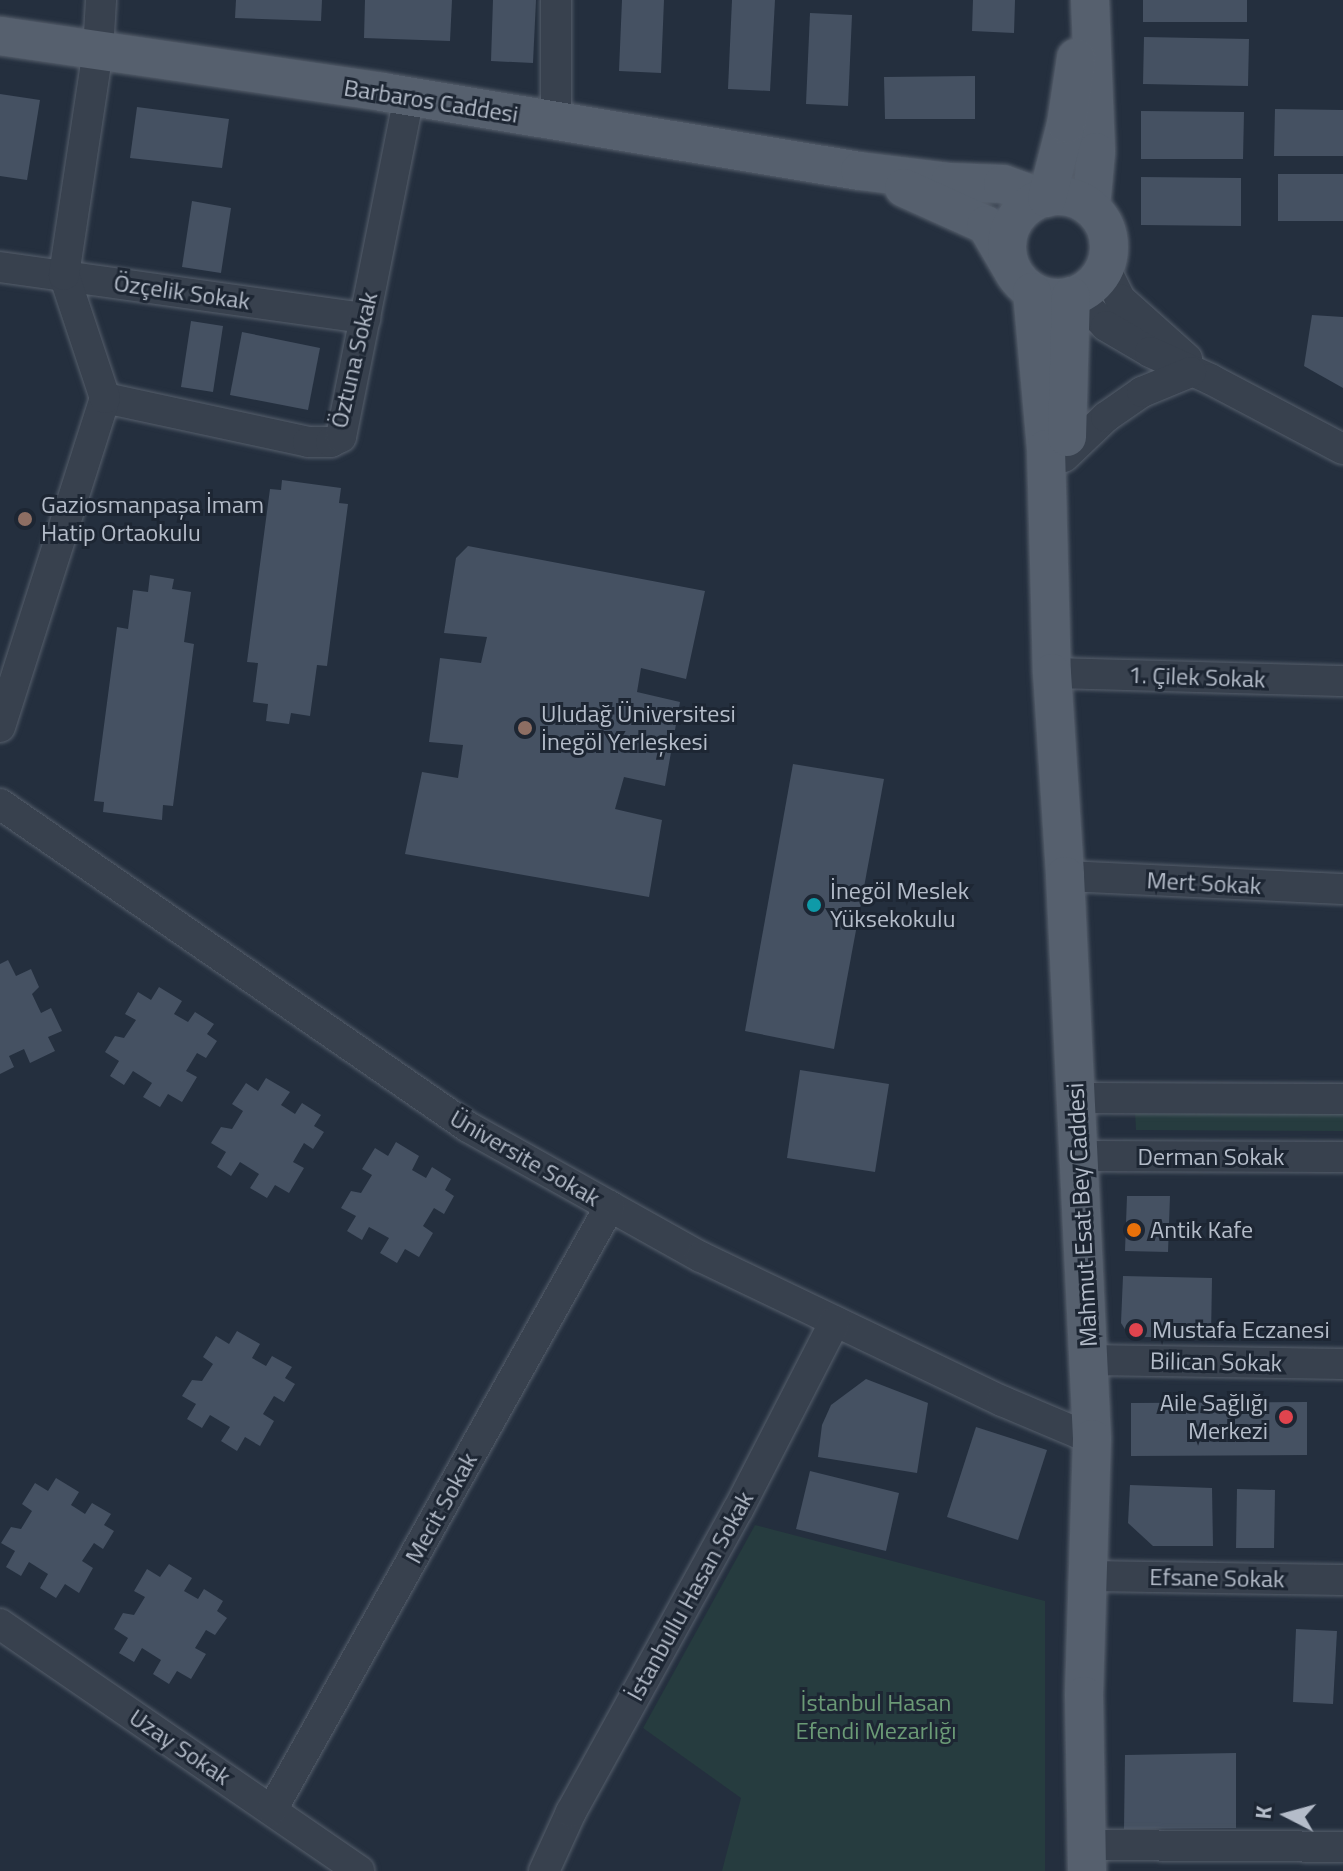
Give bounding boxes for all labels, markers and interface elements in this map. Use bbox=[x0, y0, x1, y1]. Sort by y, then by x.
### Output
street label: Barbaros Caddesi bbox=[342, 73, 520, 129]
street label: Özçelik Sokak bbox=[112, 268, 252, 316]
street label: Öztuna Sokak bbox=[324, 289, 384, 431]
place label: Gaziosmanpaşa İmam Hatip Ortaokulu bbox=[41, 491, 264, 547]
marker: Gaziosmanpaşa İmam Hatip Ortaokulu bbox=[16, 510, 34, 528]
street label: 1. Çilek Sokak bbox=[1128, 660, 1266, 694]
place label: Uludağ Üniversitesi İnegöl Yerleşkesi bbox=[541, 700, 736, 756]
marker: Uludağ Üniversitesi İnegöl Yerleşkesi bbox=[516, 719, 534, 737]
street label: Mert Sokak bbox=[1146, 866, 1262, 900]
place label: İnegöl Meslek Yüksekokulu bbox=[830, 877, 969, 933]
marker: İnegöl Meslek Yüksekokulu bbox=[805, 896, 823, 914]
street label: Mahmut Esat Bey Caddesi bbox=[1061, 1082, 1103, 1348]
street label: Üniversite Sokak bbox=[445, 1103, 605, 1213]
street label: Derman Sokak bbox=[1138, 1143, 1284, 1171]
place label: Antik Kafe bbox=[1150, 1216, 1253, 1244]
marker: Antik Kafe bbox=[1125, 1221, 1143, 1239]
place label: Mustafa Eczanesi bbox=[1152, 1316, 1330, 1344]
marker: Mustafa Eczanesi bbox=[1127, 1321, 1145, 1339]
street label: Bilican Sokak bbox=[1150, 1346, 1282, 1378]
place label: Aile Sağlığı Merkezi bbox=[1160, 1389, 1268, 1445]
marker: Aile Sağlığı Merkezi bbox=[1275, 1406, 1297, 1428]
street label: Mecit Sokak bbox=[399, 1448, 483, 1568]
street label: İstanbullu Hasan Sokak bbox=[620, 1486, 760, 1706]
street label: Efsane Sokak bbox=[1149, 1562, 1285, 1594]
park label: İstanbul Hasan Efendi Mezarlığı bbox=[796, 1689, 956, 1745]
street label: Uzay Sokak bbox=[124, 1703, 236, 1791]
north arrow bbox=[1247, 1775, 1327, 1855]
text: K bbox=[1246, 1804, 1281, 1821]

